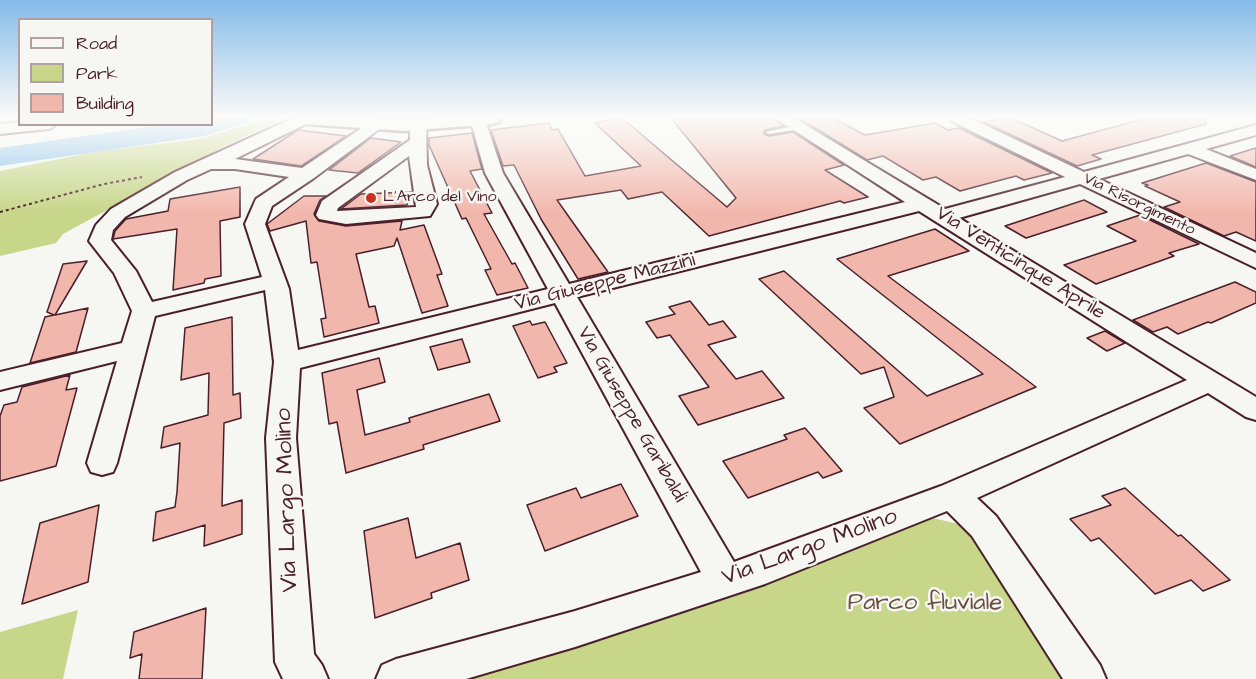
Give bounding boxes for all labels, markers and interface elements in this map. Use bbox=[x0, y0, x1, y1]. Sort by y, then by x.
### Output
legend bbox=[18, 18, 213, 126]
text: Road bbox=[76, 31, 117, 56]
text: Park bbox=[76, 61, 118, 86]
text: Building bbox=[76, 91, 134, 116]
street label: Via Risorgimento bbox=[1080, 170, 1198, 240]
place label: L'Arco del Vino bbox=[383, 188, 497, 208]
marker: L'Arco del Vino bbox=[364, 191, 378, 205]
street label: Via Venticinque Aprile bbox=[931, 202, 1109, 326]
street label: Via Giuseppe Mazzini bbox=[512, 249, 698, 317]
street label: Via Giuseppe Garibaldi bbox=[571, 323, 691, 507]
street label: Via Largo Molino bbox=[270, 407, 306, 593]
street label: Via Largo Molino bbox=[718, 503, 902, 593]
park label: Parco fluviale bbox=[848, 590, 1002, 618]

